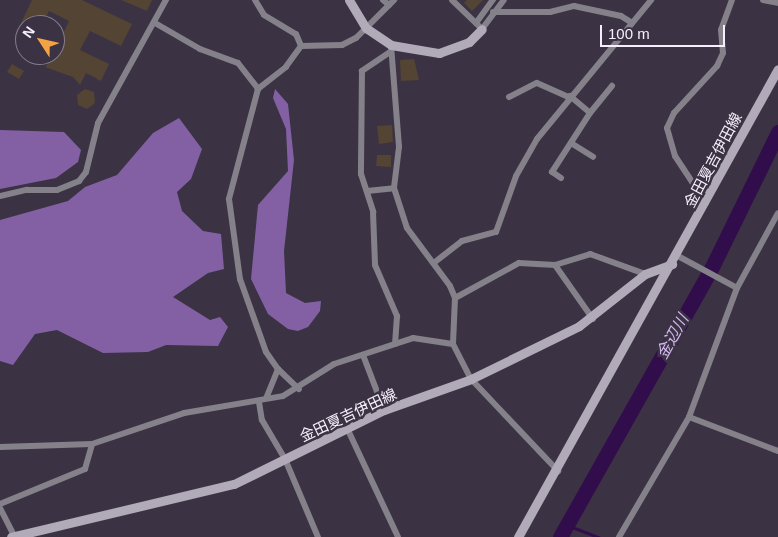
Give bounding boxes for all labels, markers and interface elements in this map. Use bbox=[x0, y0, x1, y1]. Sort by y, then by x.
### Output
north arrow bbox=[15, 15, 65, 65]
scale bar bbox=[603, 15, 728, 47]
text: N bbox=[19, 23, 38, 41]
text: 100 m bbox=[608, 25, 650, 42]
street label: 金田夏吉伊田線 bbox=[680, 109, 746, 211]
water label: 金辺川 bbox=[653, 311, 693, 363]
street label: 金田夏吉伊田線 bbox=[297, 385, 399, 445]

